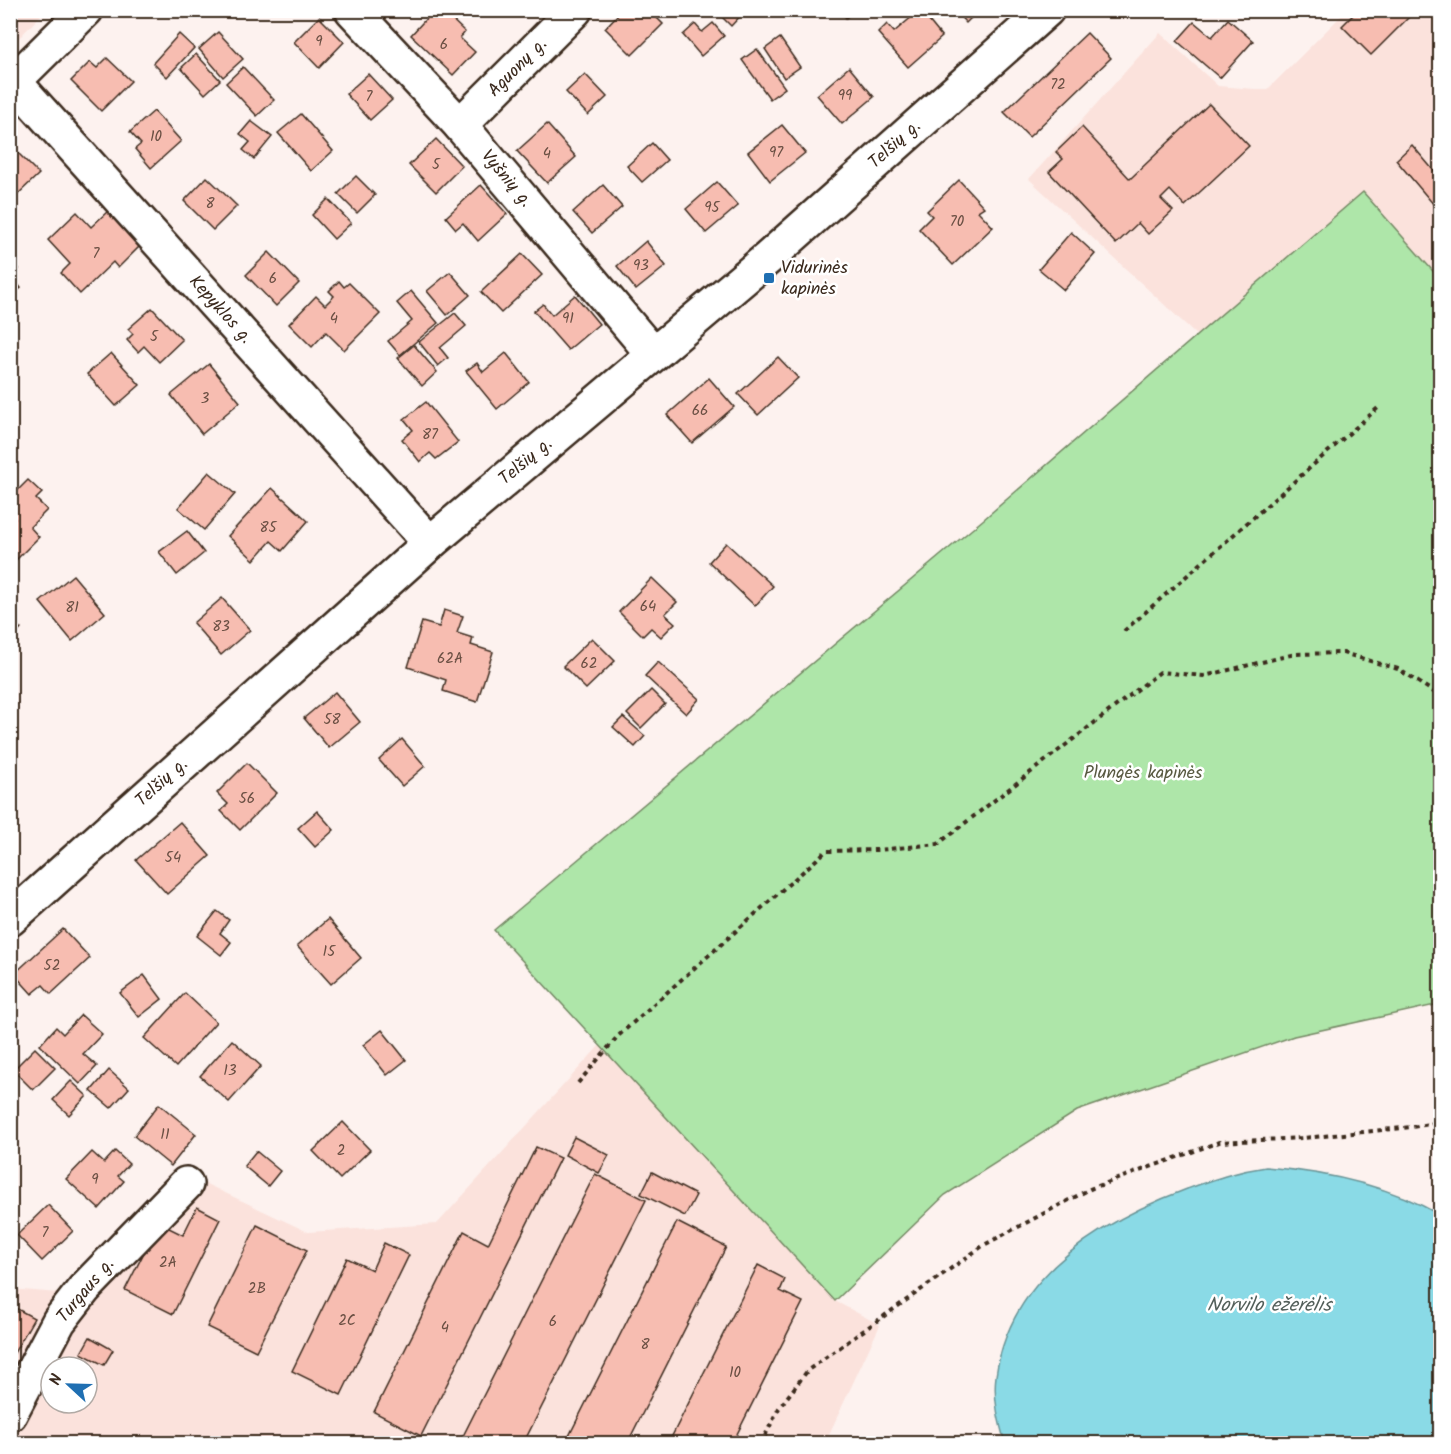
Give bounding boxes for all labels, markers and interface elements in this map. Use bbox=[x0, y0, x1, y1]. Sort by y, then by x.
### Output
house number: 9 bbox=[315, 30, 323, 54]
street label: Aguonų g. bbox=[481, 31, 555, 105]
house number: 6 bbox=[440, 33, 448, 57]
house number: 72 bbox=[1050, 73, 1066, 97]
house number: 99 bbox=[838, 84, 853, 108]
house number: 7 bbox=[366, 85, 374, 109]
street label: Telšių g. bbox=[862, 113, 928, 177]
house number: 10 bbox=[150, 125, 163, 149]
house number: 97 bbox=[769, 141, 784, 165]
house number: 4 bbox=[543, 142, 551, 166]
street label: Vyšnių g. bbox=[473, 144, 539, 214]
house number: 5 bbox=[432, 153, 441, 177]
house number: 8 bbox=[205, 192, 215, 216]
house number: 95 bbox=[704, 196, 721, 220]
house number: 70 bbox=[950, 210, 965, 234]
house number: 7 bbox=[93, 242, 101, 266]
house number: 93 bbox=[633, 254, 649, 278]
place label: Vidurinės kapinės bbox=[781, 254, 848, 304]
house number: 6 bbox=[269, 267, 277, 291]
street label: Kepyklos g. bbox=[181, 269, 259, 351]
marker: Vidurinės kapinės bbox=[762, 271, 776, 285]
house number: 4 bbox=[330, 307, 338, 331]
house number: 91 bbox=[562, 307, 574, 331]
house number: 5 bbox=[150, 325, 159, 349]
house number: 3 bbox=[201, 387, 210, 411]
house number: 66 bbox=[692, 399, 708, 423]
house number: 87 bbox=[422, 423, 439, 447]
street label: Telšių g. bbox=[493, 431, 559, 493]
house number: 85 bbox=[259, 516, 277, 540]
house number: 64 bbox=[640, 595, 656, 619]
house number: 81 bbox=[65, 596, 79, 620]
house number: 83 bbox=[212, 615, 230, 639]
house number: 62A bbox=[437, 647, 463, 671]
house number: 62 bbox=[580, 652, 598, 676]
house number: 58 bbox=[323, 708, 342, 732]
street label: Telšių g. bbox=[129, 751, 195, 815]
park label: Plungės kapinės bbox=[1084, 759, 1203, 788]
house number: 56 bbox=[239, 787, 255, 811]
house number: 54 bbox=[165, 846, 181, 870]
house number: 15 bbox=[323, 940, 336, 964]
house number: 52 bbox=[44, 954, 60, 978]
house number: 13 bbox=[223, 1059, 237, 1083]
house number: 11 bbox=[160, 1123, 170, 1147]
house number: 2 bbox=[337, 1139, 345, 1163]
house number: 9 bbox=[91, 1168, 99, 1192]
house number: 7 bbox=[42, 1221, 50, 1245]
house number: 2A bbox=[159, 1251, 177, 1275]
street label: Turgaus g. bbox=[50, 1252, 122, 1330]
house number: 2B bbox=[248, 1277, 266, 1301]
water label: Norvilo ežerėlis bbox=[1207, 1290, 1334, 1322]
house number: 2C bbox=[338, 1309, 356, 1333]
house number: 6 bbox=[549, 1310, 557, 1334]
house number: 4 bbox=[441, 1316, 449, 1340]
house number: 8 bbox=[640, 1333, 650, 1357]
north arrow bbox=[39, 1355, 99, 1415]
house number: 10 bbox=[729, 1361, 742, 1385]
text: N bbox=[43, 1371, 70, 1389]

